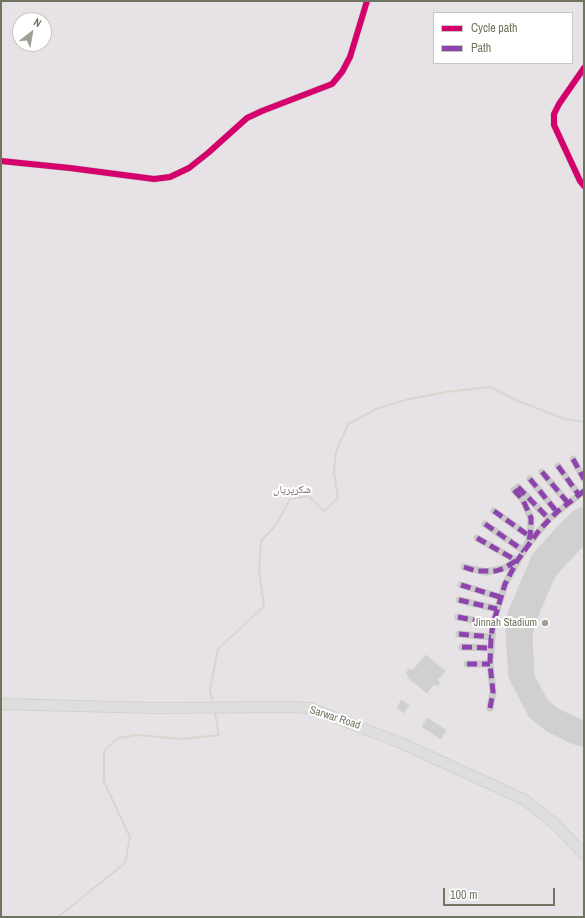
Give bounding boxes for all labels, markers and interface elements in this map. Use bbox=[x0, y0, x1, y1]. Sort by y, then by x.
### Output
north arrow bbox=[12, 12, 52, 52]
legend bbox=[433, 12, 573, 64]
text: N bbox=[31, 15, 44, 30]
text: Cycle path bbox=[471, 20, 518, 36]
text: Path bbox=[471, 40, 491, 56]
park label: شکرپریاں bbox=[273, 483, 311, 497]
place label: Jinnah Stadium bbox=[474, 616, 537, 630]
marker: Jinnah Stadium bbox=[540, 618, 550, 628]
street label: Sarwar Road bbox=[308, 704, 362, 732]
scale bar bbox=[445, 880, 557, 906]
text: 100 m bbox=[450, 887, 477, 903]

